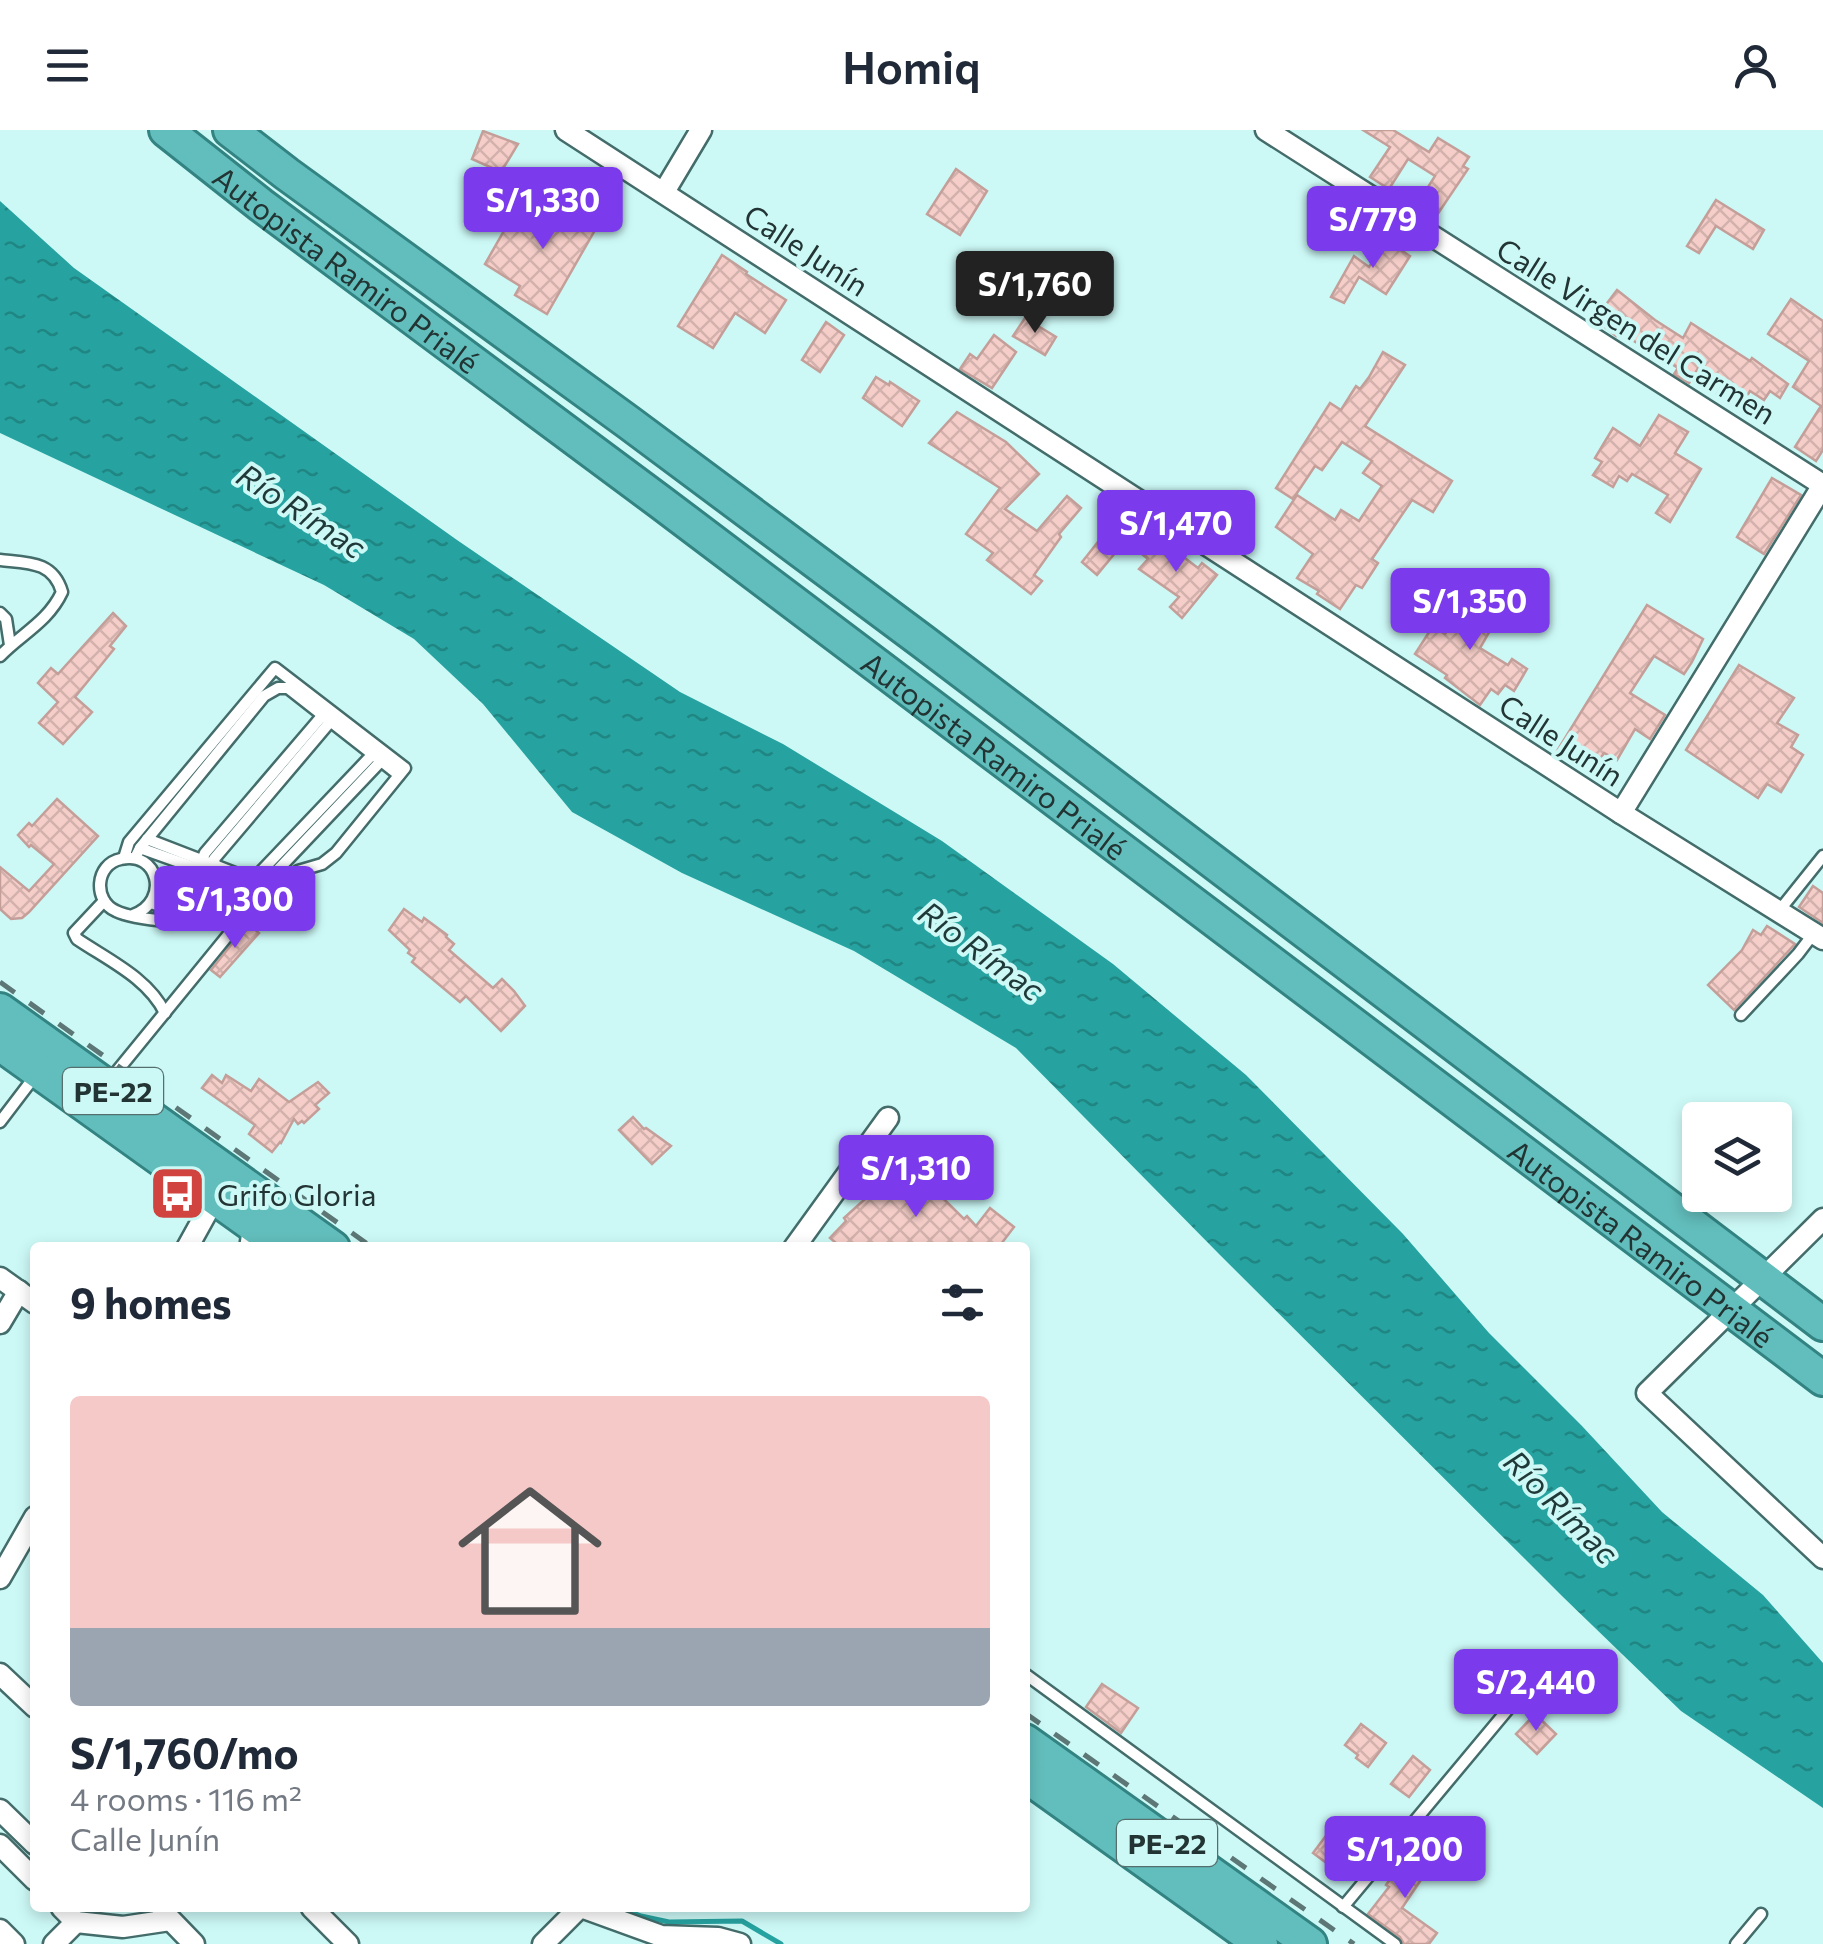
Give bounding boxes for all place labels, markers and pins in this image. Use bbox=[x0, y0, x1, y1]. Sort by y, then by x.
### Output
pin: S/1,330 bbox=[451, 167, 635, 252]
pin: S/779 bbox=[1303, 186, 1443, 271]
pin: S/1,760 bbox=[943, 251, 1127, 336]
pin: S/1,470 bbox=[1084, 490, 1268, 575]
pin: S/1,350 bbox=[1378, 568, 1562, 653]
pin: S/1,300 bbox=[143, 866, 327, 951]
pin: S/1,310 bbox=[824, 1135, 1008, 1220]
bus stop icon: Grifo Gloria bbox=[148, 1163, 208, 1223]
place label: Grifo Gloria bbox=[217, 1175, 376, 1212]
pin: S/2,440 bbox=[1444, 1649, 1628, 1734]
pin: S/1,200 bbox=[1313, 1816, 1497, 1901]

